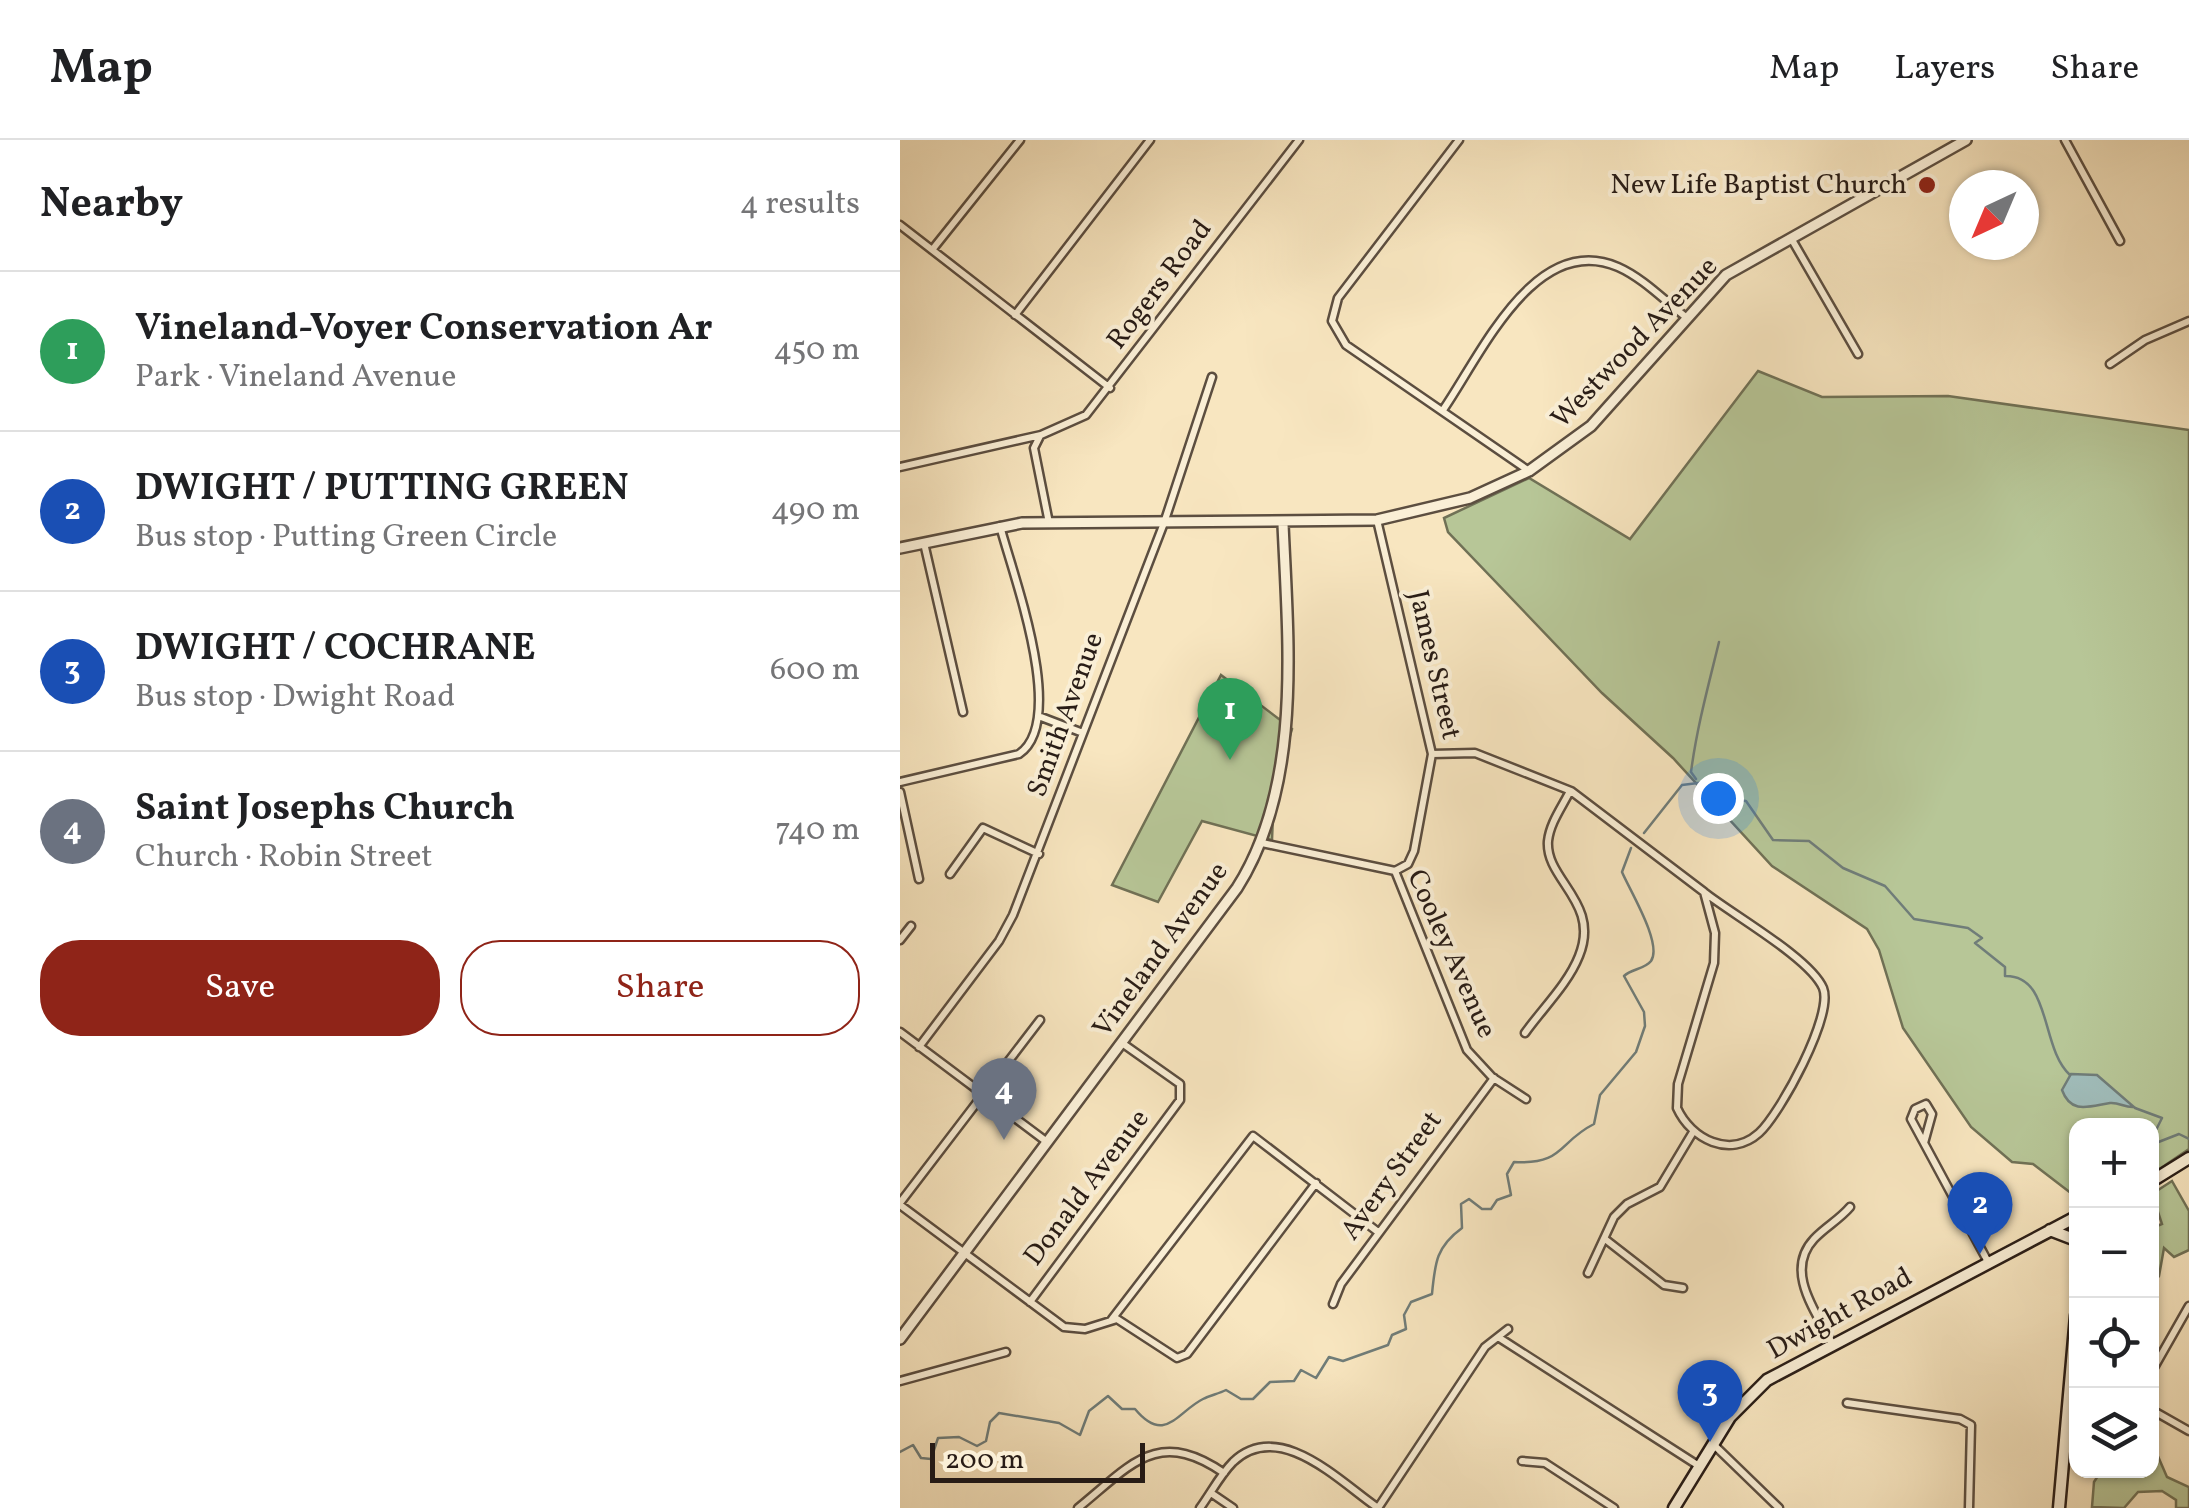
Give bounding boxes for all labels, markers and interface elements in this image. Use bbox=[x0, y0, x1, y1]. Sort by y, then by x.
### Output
text: Map bbox=[50, 36, 153, 103]
text: Map bbox=[1769, 45, 1839, 93]
text: Layers bbox=[1894, 45, 1995, 93]
text: Share bbox=[2050, 45, 2139, 93]
place label: New Life Baptist Church bbox=[1610, 166, 1907, 205]
north arrow bbox=[1949, 170, 2039, 260]
marker: New Life Baptist Church bbox=[1916, 174, 1938, 196]
text: Nearby bbox=[40, 176, 183, 235]
text: 4 results bbox=[740, 183, 860, 227]
street label: Rogers Road bbox=[1098, 212, 1222, 358]
street label: Westwood Avenue bbox=[1543, 248, 1727, 438]
text: Vineland-Voyer Conservation Ar bbox=[135, 303, 713, 356]
text: 1 bbox=[66, 329, 79, 373]
text: 450 m bbox=[773, 329, 860, 373]
text: Park · Vineland Avenue bbox=[135, 356, 456, 400]
text: DWIGHT / PUTTING GREEN bbox=[135, 463, 629, 516]
text: 2 bbox=[64, 489, 81, 533]
text: 490 m bbox=[771, 489, 860, 533]
text: Bus stop · Putting Green Circle bbox=[135, 516, 557, 560]
street label: James Street bbox=[1398, 586, 1470, 744]
text: DWIGHT / COCHRANE bbox=[135, 623, 536, 676]
street label: Smith Avenue bbox=[1018, 627, 1114, 803]
text: 3 bbox=[64, 649, 81, 693]
text: 600 m bbox=[770, 649, 860, 693]
text: Bus stop · Dwight Road bbox=[135, 676, 455, 720]
pin: 1 bbox=[1198, 678, 1262, 760]
your location bbox=[1693, 773, 1744, 824]
text: Saint Josephs Church bbox=[135, 783, 515, 836]
text: 4 bbox=[63, 809, 82, 853]
text: 740 m bbox=[775, 809, 860, 853]
text: Church · Robin Street bbox=[135, 836, 433, 880]
street label: Vineland Avenue bbox=[1084, 854, 1238, 1046]
street label: Cooley Avenue bbox=[1396, 864, 1506, 1044]
button: Save bbox=[40, 940, 440, 1036]
button: Share bbox=[460, 940, 860, 1036]
pin: 4 bbox=[972, 1058, 1036, 1140]
street label: Donald Avenue bbox=[1015, 1101, 1159, 1275]
street label: Avery Street bbox=[1332, 1104, 1452, 1248]
map controls bbox=[2069, 1118, 2159, 1478]
button: + bbox=[2069, 1118, 2159, 1208]
pin: 2 bbox=[1948, 1172, 2012, 1254]
button: − bbox=[2069, 1208, 2159, 1298]
street label: Dwight Road bbox=[1760, 1258, 1920, 1370]
button: locate bbox=[2069, 1298, 2159, 1388]
pin: 3 bbox=[1678, 1360, 1742, 1442]
button: layers bbox=[2069, 1388, 2159, 1478]
scale bar bbox=[930, 1438, 1145, 1482]
text: 200 m bbox=[945, 1441, 1024, 1480]

